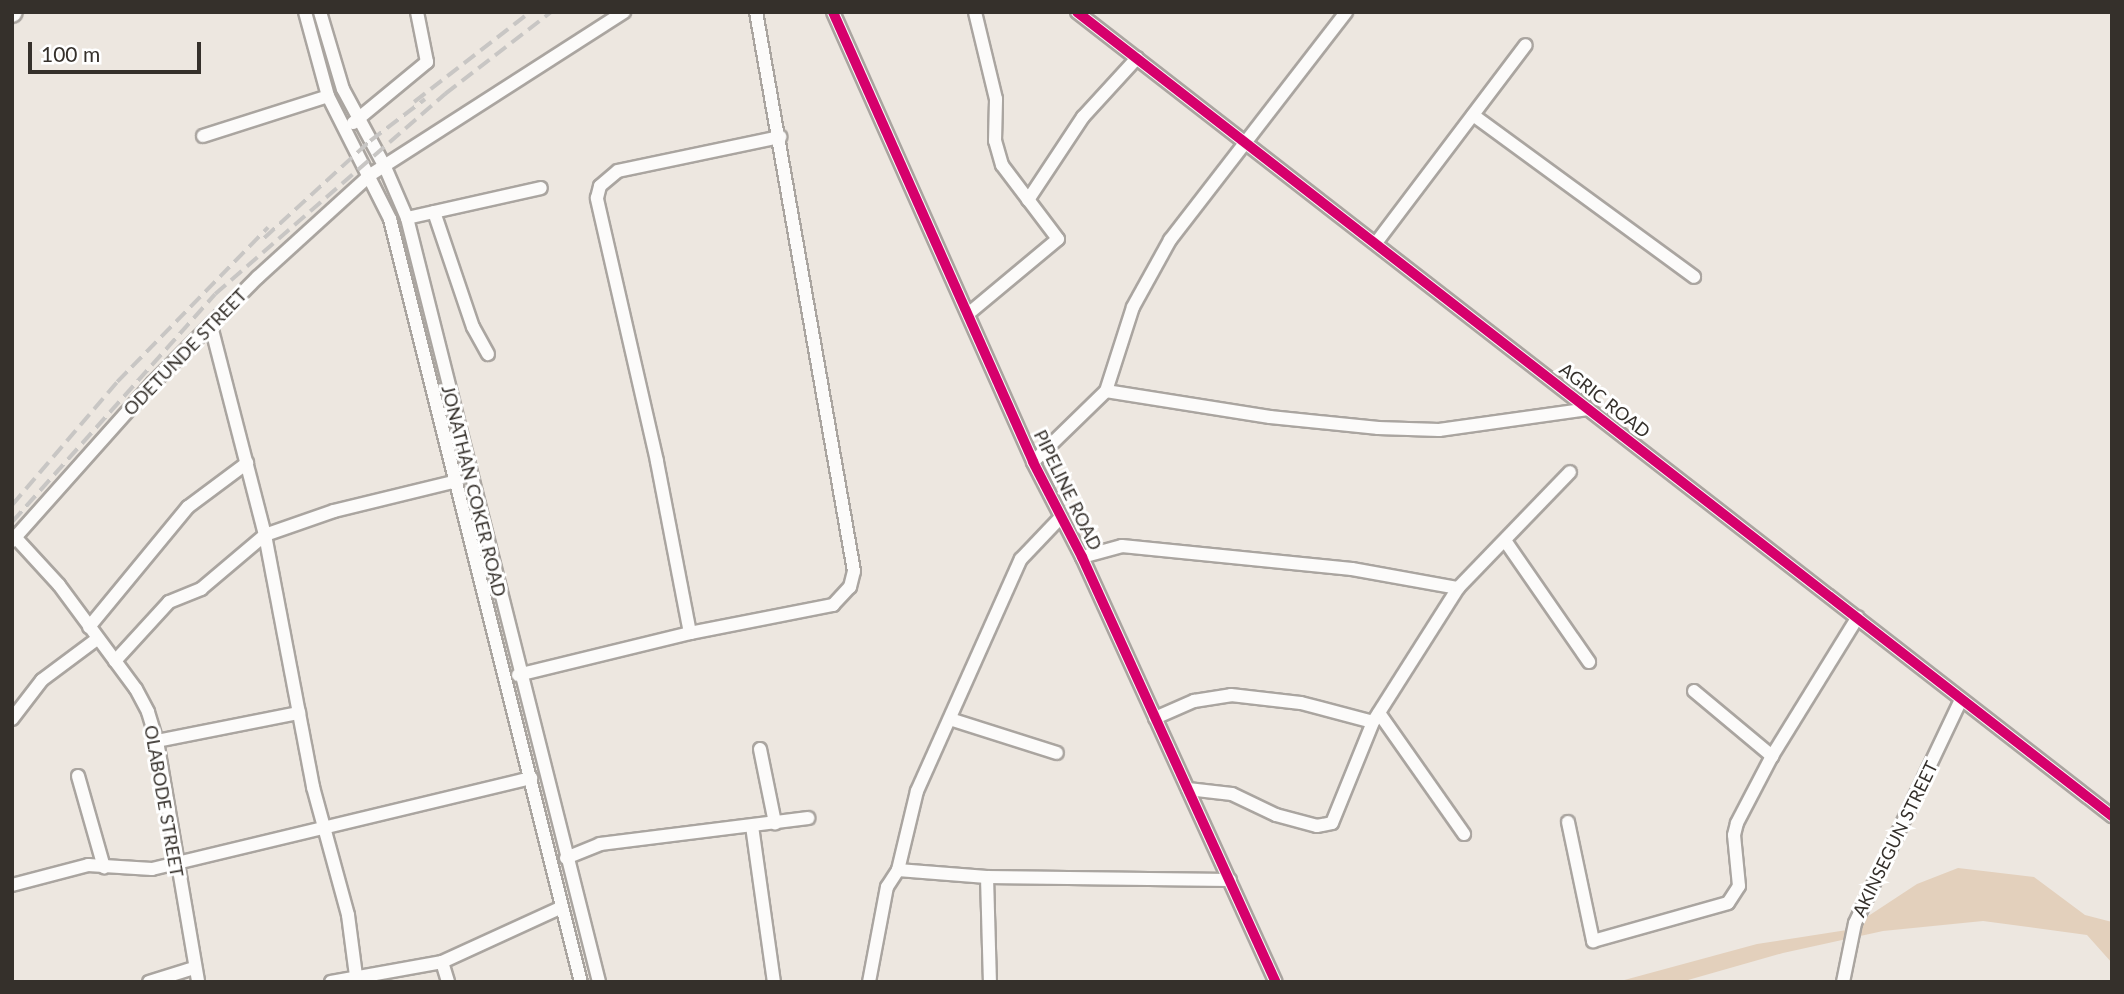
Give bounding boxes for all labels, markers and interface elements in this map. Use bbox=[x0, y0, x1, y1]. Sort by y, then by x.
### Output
scale bar bbox=[32, 28, 205, 72]
text: 100 m bbox=[41, 41, 100, 66]
street label: ODETUNDE STREET bbox=[119, 284, 251, 420]
street label: AGRIC ROAD bbox=[1555, 358, 1655, 442]
street label: JONATHAN COKER ROAD bbox=[437, 383, 511, 599]
street label: PIPELINE ROAD bbox=[1030, 426, 1106, 554]
street label: OLABODE STREET bbox=[140, 723, 188, 879]
street label: AKINSEGUN STREET bbox=[1848, 758, 1942, 920]

